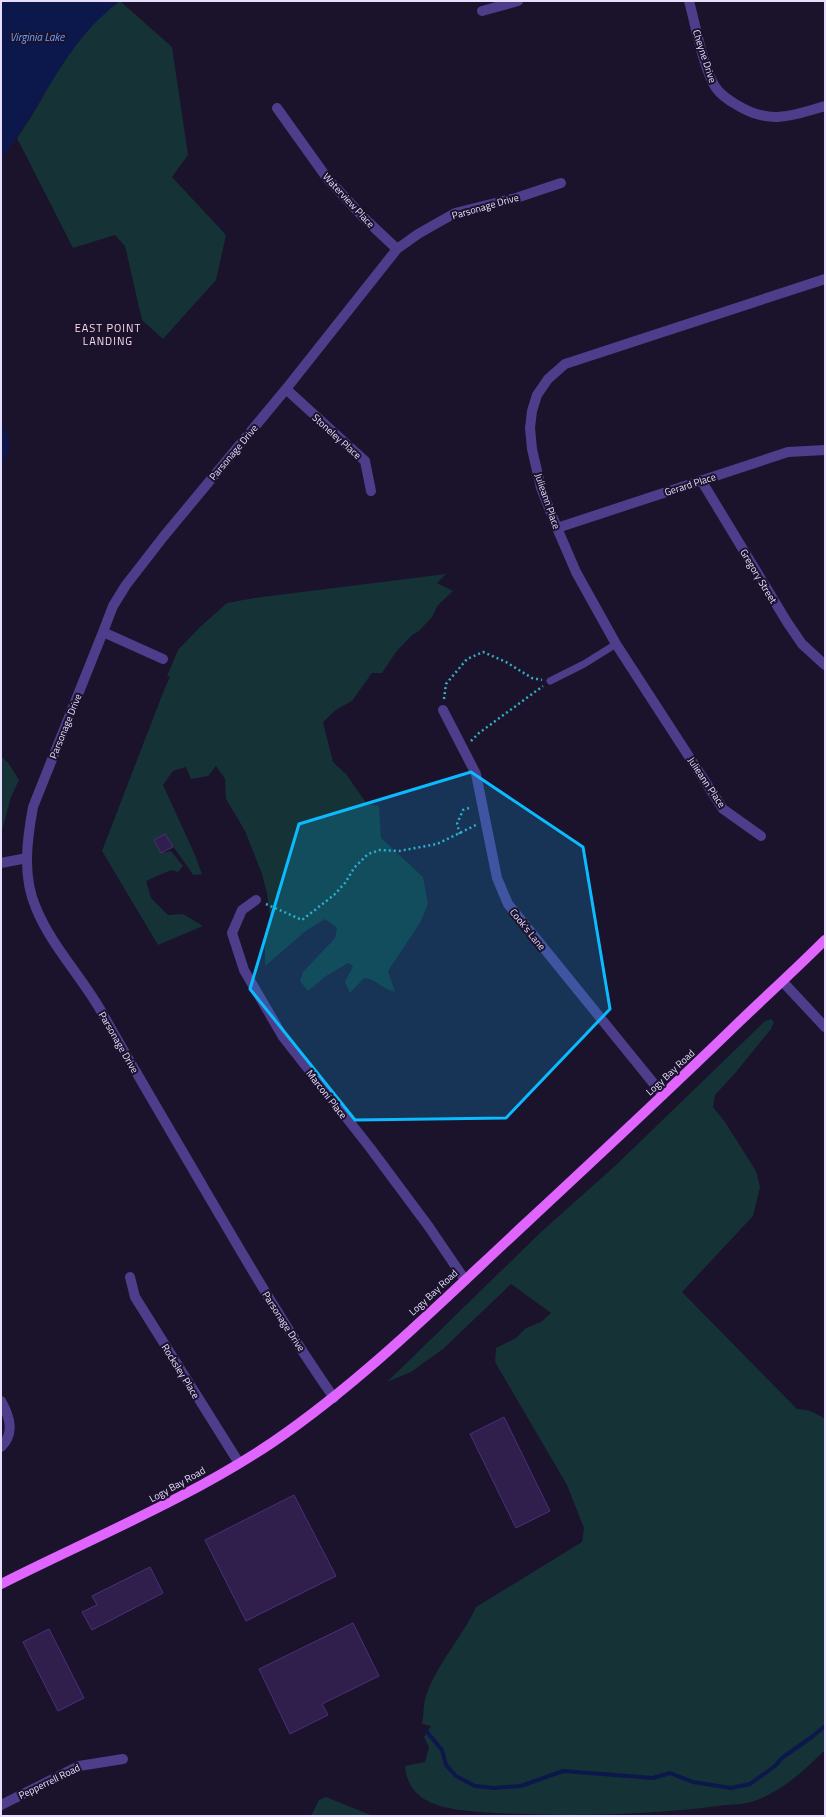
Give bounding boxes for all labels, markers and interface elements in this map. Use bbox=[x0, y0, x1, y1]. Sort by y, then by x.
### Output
street label: Cheyne Drive bbox=[689, 28, 720, 85]
water label: Virginia Lake bbox=[10, 29, 65, 45]
street label: Waterview Place bbox=[319, 170, 378, 231]
street label: Parsonage Drive bbox=[450, 190, 520, 223]
district label: EAST POINT LANDING bbox=[75, 320, 141, 349]
street label: Stoneley Place bbox=[309, 410, 365, 463]
street label: Parsonage Drive bbox=[205, 421, 261, 484]
street label: Gerard Place bbox=[663, 469, 718, 500]
street label: Julieann Place bbox=[531, 471, 564, 531]
street label: Gregory Street bbox=[736, 546, 781, 607]
street label: Parsonage Drive bbox=[46, 691, 85, 761]
street label: Julieann Place bbox=[684, 754, 729, 811]
street label: Cook's Lane bbox=[506, 905, 549, 953]
street label: Parsonage Drive bbox=[95, 1009, 142, 1076]
street label: Logy Bay Road bbox=[643, 1046, 698, 1099]
street label: Marconi Place bbox=[303, 1067, 351, 1122]
street label: Logy Bay Road bbox=[406, 1266, 461, 1319]
street label: Parsonage Drive bbox=[259, 1288, 309, 1354]
street label: Rocksley Place bbox=[158, 1341, 203, 1402]
street label: Logy Bay Road bbox=[146, 1463, 208, 1506]
street label: Pepperrell Road bbox=[16, 1760, 83, 1803]

